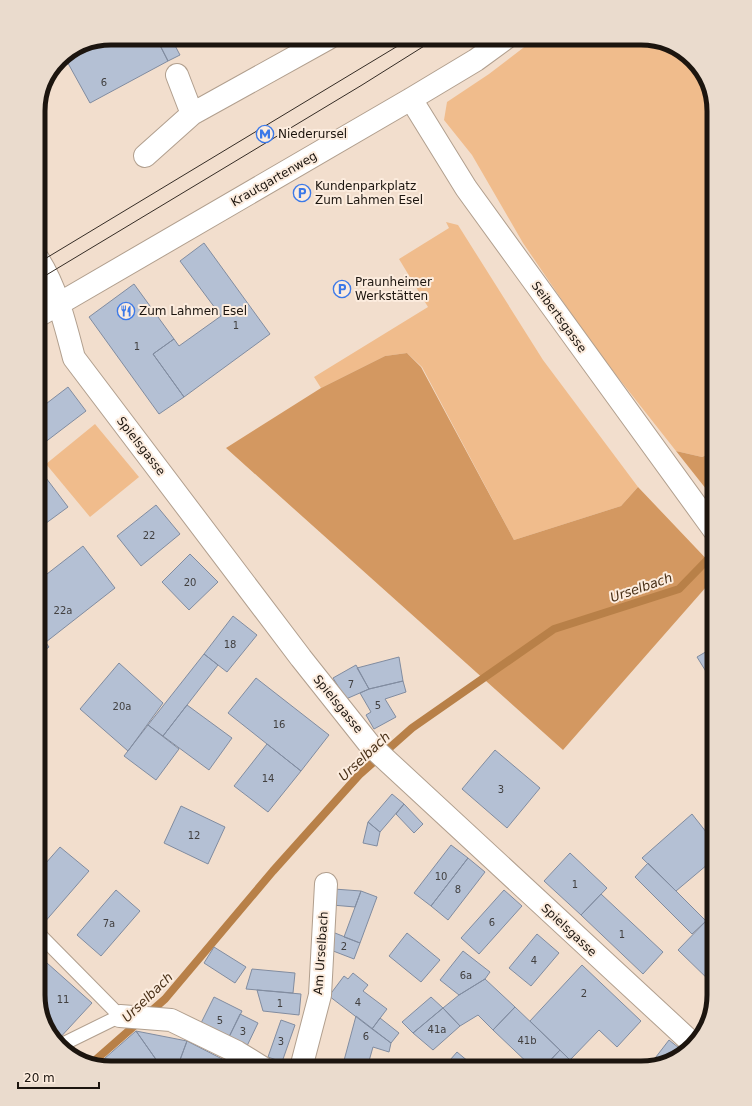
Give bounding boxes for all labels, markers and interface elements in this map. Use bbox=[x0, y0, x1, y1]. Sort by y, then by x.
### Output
house number: 6 bbox=[101, 77, 107, 88]
metro station icon: Niederursel bbox=[255, 124, 275, 144]
place label: Niederursel bbox=[278, 127, 347, 141]
street label: Krautgartenweg bbox=[229, 149, 319, 209]
place label: Kundenparkplatz Zum Lahmen Esel bbox=[315, 179, 423, 207]
parking icon: Kundenparkplatz Zum Lahmen Esel bbox=[292, 183, 312, 203]
place label: Praunheimer Werkstätten bbox=[355, 275, 432, 303]
parking icon: Praunheimer Werkstätten bbox=[332, 279, 352, 299]
street label: Seibertsgasse bbox=[529, 279, 589, 355]
restaurant icon: Zum Lahmen Esel bbox=[116, 301, 136, 321]
place label: Zum Lahmen Esel bbox=[139, 304, 247, 318]
house number: 1 bbox=[233, 320, 239, 331]
house number: 1 bbox=[134, 341, 140, 352]
street label: Spielsgasse bbox=[114, 414, 168, 478]
house number: 22 bbox=[143, 530, 155, 541]
water label: Urselbach bbox=[608, 570, 674, 605]
house number: 20 bbox=[184, 577, 196, 588]
house number: 22a bbox=[54, 605, 72, 616]
house number: 18 bbox=[224, 639, 236, 650]
street label: Spielsgasse bbox=[310, 672, 366, 736]
house number: 7 bbox=[348, 679, 354, 690]
house number: 5 bbox=[375, 700, 381, 711]
house number: 20a bbox=[113, 701, 131, 712]
house number: 16 bbox=[273, 719, 285, 730]
water label: Urselbach bbox=[336, 729, 393, 784]
house number: 14 bbox=[262, 773, 274, 784]
house number: 3 bbox=[498, 784, 504, 795]
house number: 12 bbox=[188, 830, 200, 841]
house number: 10 bbox=[435, 871, 447, 882]
house number: 1 bbox=[572, 879, 578, 890]
house number: 8 bbox=[455, 884, 461, 895]
street label: Spielsgasse bbox=[538, 901, 600, 959]
street label: Am Urselbach bbox=[311, 911, 331, 995]
house number: 6 bbox=[489, 917, 495, 928]
house number: 7a bbox=[103, 918, 115, 929]
house number: 1 bbox=[619, 929, 625, 940]
house number: 2 bbox=[341, 941, 347, 952]
house number: 4 bbox=[531, 955, 537, 966]
water label: Urselbach bbox=[119, 969, 176, 1025]
house number: 6a bbox=[460, 970, 472, 981]
house number: 2 bbox=[581, 988, 587, 999]
house number: 11 bbox=[57, 994, 69, 1005]
house number: 4 bbox=[355, 997, 361, 1008]
house number: 1 bbox=[277, 998, 283, 1009]
house number: 5 bbox=[217, 1015, 223, 1026]
house number: 41a bbox=[428, 1024, 446, 1035]
house number: 3 bbox=[240, 1026, 246, 1037]
house number: 6 bbox=[363, 1031, 369, 1042]
house number: 41b bbox=[517, 1035, 537, 1046]
house number: 3 bbox=[278, 1036, 284, 1047]
scale bar bbox=[18, 1064, 99, 1090]
text: 20 m bbox=[24, 1071, 55, 1085]

